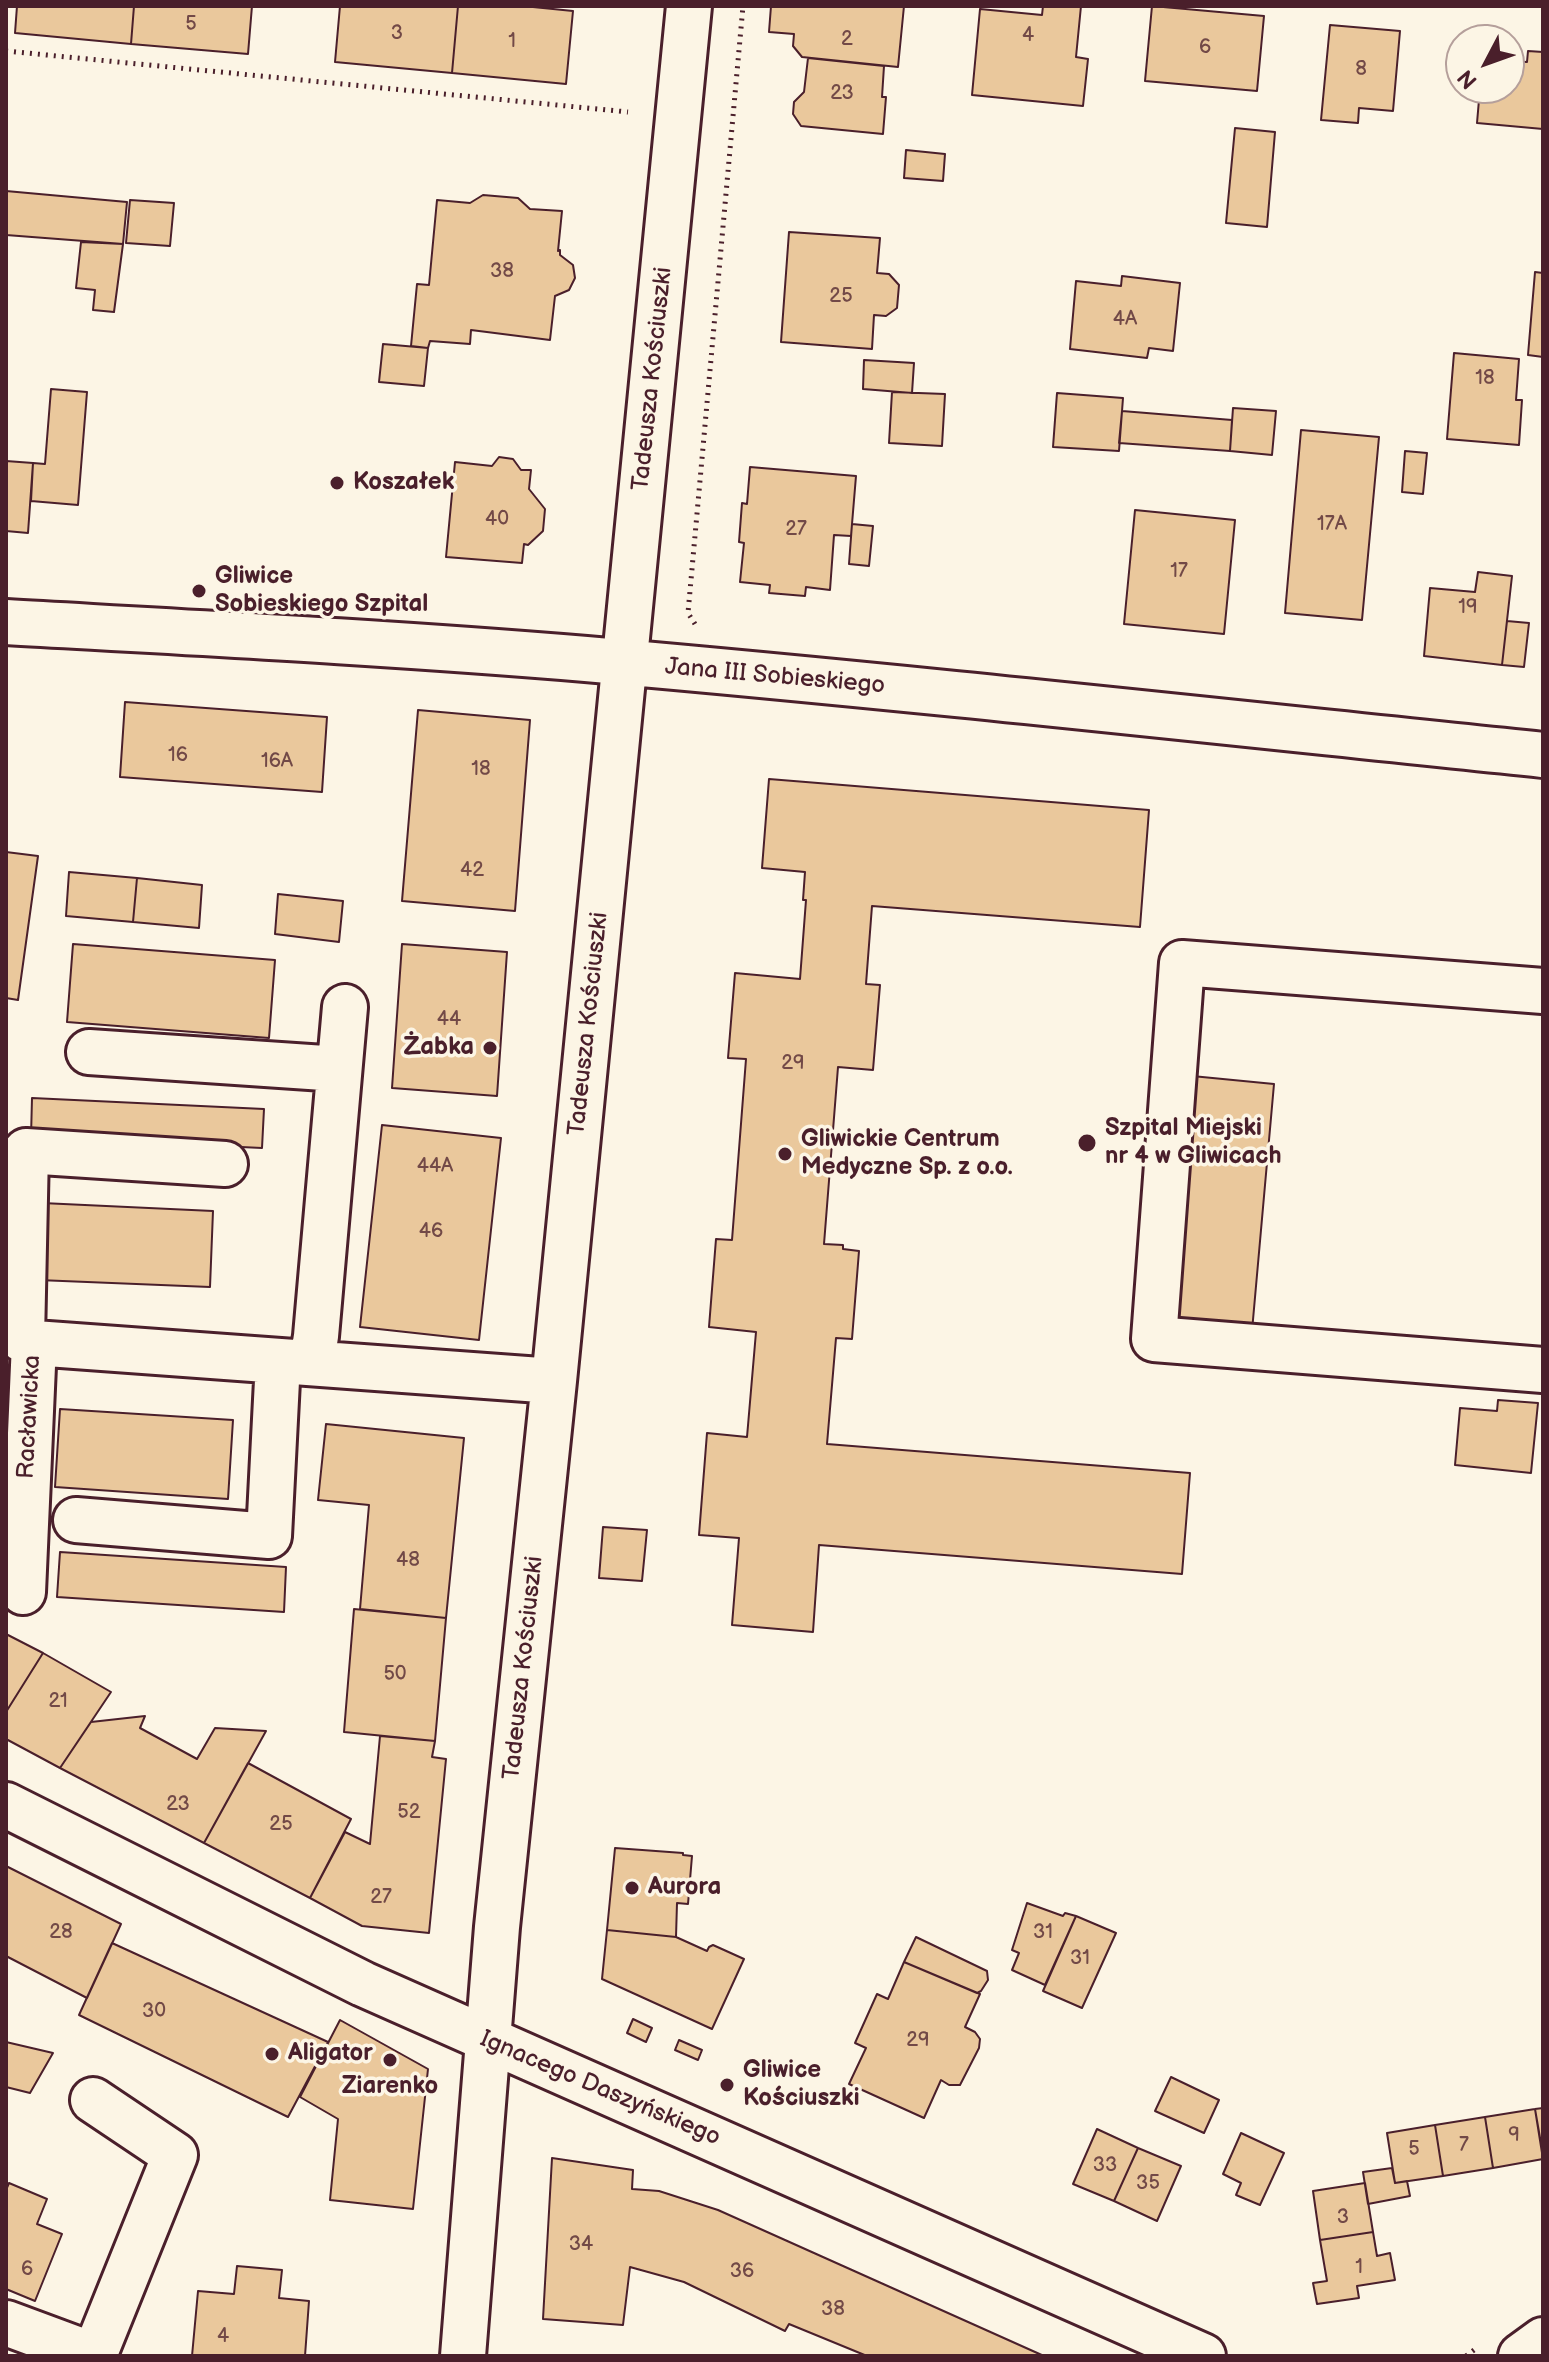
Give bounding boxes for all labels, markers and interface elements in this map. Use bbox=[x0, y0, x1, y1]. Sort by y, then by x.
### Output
house number: 5 bbox=[185, 13, 197, 37]
house number: 3 bbox=[391, 22, 403, 46]
house number: 4 bbox=[1022, 24, 1034, 48]
north arrow bbox=[1445, 24, 1525, 104]
house number: 2 bbox=[841, 28, 853, 52]
house number: 1 bbox=[508, 30, 516, 54]
house number: 6 bbox=[1199, 36, 1211, 60]
house number: 8 bbox=[1355, 58, 1367, 82]
text: N bbox=[1452, 64, 1484, 94]
house number: 23 bbox=[830, 82, 854, 106]
house number: 38 bbox=[490, 260, 514, 284]
street label: Tadeusza Kościuszki bbox=[627, 266, 679, 492]
house number: 25 bbox=[829, 285, 853, 309]
house number: 4A bbox=[1113, 308, 1137, 332]
house number: 18 bbox=[1475, 367, 1495, 391]
place label: Koszałek bbox=[353, 469, 454, 497]
marker: Koszałek bbox=[328, 474, 346, 492]
house number: 40 bbox=[485, 508, 509, 532]
house number: 17A bbox=[1317, 513, 1347, 537]
house number: 27 bbox=[785, 518, 807, 542]
house number: 17 bbox=[1170, 560, 1188, 584]
place label: Gliwice Sobieskiego Szpital bbox=[215, 563, 428, 619]
marker: Gliwice Sobieskiego Szpital bbox=[190, 582, 208, 600]
house number: 19 bbox=[1458, 596, 1478, 620]
street label: Jana III Sobieskiego bbox=[664, 653, 886, 701]
house number: 16 bbox=[168, 744, 188, 768]
house number: 16A bbox=[261, 750, 293, 774]
house number: 18 bbox=[471, 758, 491, 782]
house number: 42 bbox=[460, 859, 484, 883]
street label: Tadeusza Kościuszki bbox=[563, 911, 615, 1137]
house number: 44 bbox=[437, 1008, 461, 1032]
place label: Żabka bbox=[404, 1034, 474, 1062]
marker: Żabka bbox=[481, 1039, 499, 1057]
house number: 29 bbox=[781, 1052, 805, 1076]
place label: Szpital Miejski nr 4 w Gliwicach bbox=[1105, 1115, 1282, 1171]
place label: Gliwickie Centrum Medyczne Sp. z o.o. bbox=[801, 1126, 1013, 1182]
marker: Szpital Miejski nr 4 w Gliwicach bbox=[1076, 1132, 1098, 1154]
marker: Gliwickie Centrum Medyczne Sp. z o.o. bbox=[776, 1145, 794, 1163]
house number: 44A bbox=[417, 1155, 453, 1179]
house number: 46 bbox=[419, 1220, 443, 1244]
street label: Racławicka bbox=[12, 1354, 48, 1480]
house number: 48 bbox=[396, 1549, 420, 1573]
street label: Tadeusza Kościuszki bbox=[498, 1555, 550, 1781]
house number: 50 bbox=[383, 1663, 407, 1687]
house number: 21 bbox=[48, 1690, 68, 1714]
house number: 23 bbox=[166, 1793, 190, 1817]
house number: 52 bbox=[397, 1801, 421, 1825]
house number: 25 bbox=[269, 1813, 293, 1837]
place label: Aurora bbox=[648, 1874, 721, 1902]
marker: Aurora bbox=[623, 1879, 641, 1897]
house number: 27 bbox=[370, 1886, 392, 1910]
house number: 28 bbox=[49, 1921, 73, 1945]
house number: 31 bbox=[1033, 1921, 1053, 1945]
house number: 31 bbox=[1070, 1947, 1090, 1971]
house number: 30 bbox=[142, 2000, 166, 2024]
street label: Ignacego Daszyńskiego bbox=[475, 2025, 725, 2153]
house number: 29 bbox=[906, 2029, 930, 2053]
place label: Aligator bbox=[288, 2040, 373, 2068]
marker: Aligator bbox=[263, 2045, 281, 2063]
marker: Ziarenko bbox=[381, 2051, 399, 2069]
place label: Gliwice Kościuszki bbox=[743, 2057, 860, 2113]
place label: Ziarenko bbox=[342, 2073, 438, 2101]
marker: Gliwice Kościuszki bbox=[718, 2076, 736, 2094]
house number: 9 bbox=[1508, 2124, 1520, 2148]
house number: 7 bbox=[1459, 2134, 1469, 2158]
house number: 5 bbox=[1408, 2138, 1420, 2162]
house number: 33 bbox=[1093, 2154, 1117, 2178]
house number: 35 bbox=[1136, 2172, 1160, 2196]
house number: 3 bbox=[1337, 2206, 1349, 2230]
house number: 34 bbox=[569, 2233, 593, 2257]
house number: 1 bbox=[1355, 2256, 1363, 2280]
house number: 6 bbox=[21, 2258, 33, 2282]
house number: 36 bbox=[730, 2260, 754, 2284]
house number: 38 bbox=[821, 2298, 845, 2322]
house number: 4 bbox=[217, 2325, 229, 2349]

